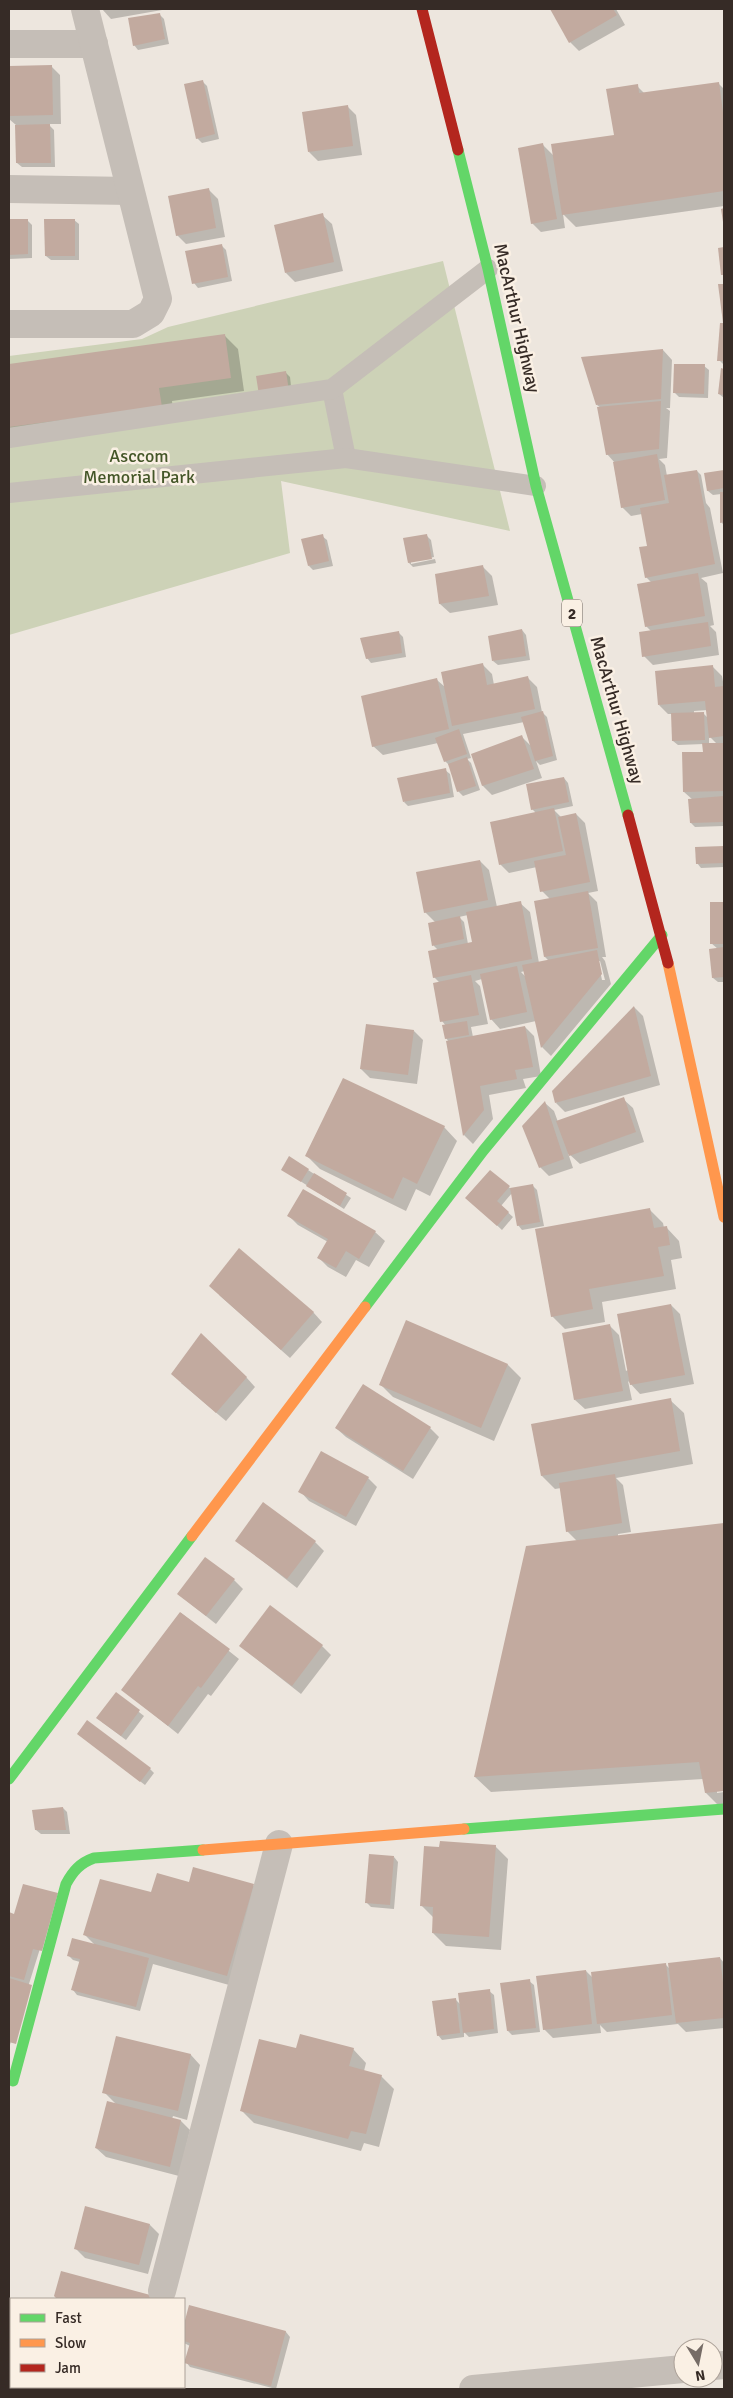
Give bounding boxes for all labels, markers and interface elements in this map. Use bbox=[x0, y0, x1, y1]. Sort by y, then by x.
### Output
street label: MacArthur Highway bbox=[489, 241, 545, 395]
park label: Asccom Memorial Park bbox=[83, 445, 195, 488]
road number: 2 bbox=[562, 600, 582, 626]
street label: MacArthur Highway bbox=[585, 634, 649, 787]
legend bbox=[10, 2298, 185, 2388]
text: Fast bbox=[55, 2309, 82, 2327]
text: Slow bbox=[55, 2334, 86, 2352]
north arrow bbox=[673, 2338, 723, 2388]
text: Jam bbox=[55, 2359, 81, 2377]
text: N bbox=[694, 2366, 706, 2385]

